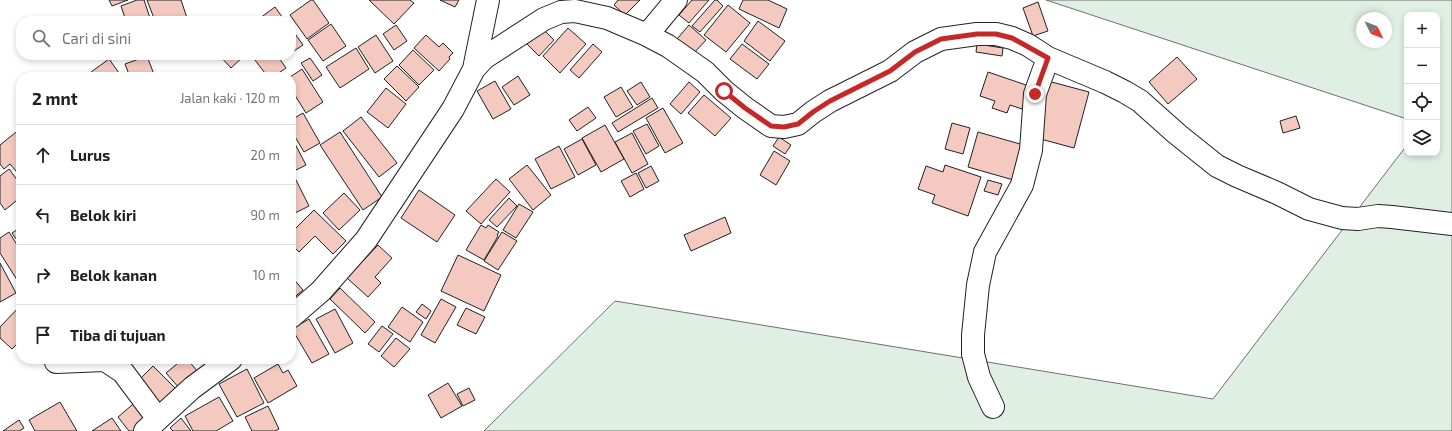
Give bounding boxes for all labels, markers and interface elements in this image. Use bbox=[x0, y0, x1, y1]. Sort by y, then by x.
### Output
north arrow bbox=[1356, 12, 1392, 48]
map controls bbox=[1404, 12, 1440, 156]
button: + bbox=[1404, 12, 1440, 48]
search box bbox=[16, 16, 296, 60]
icon: search bbox=[30, 27, 52, 49]
text: Cari di sini bbox=[62, 29, 131, 47]
button: − bbox=[1404, 48, 1440, 84]
route start bbox=[715, 82, 733, 100]
button: locate bbox=[1404, 84, 1440, 120]
route end bbox=[1026, 85, 1044, 103]
text: 2 mnt bbox=[32, 88, 78, 108]
text: Jalan kaki · 120 m bbox=[180, 90, 280, 106]
button: layers bbox=[1404, 120, 1440, 156]
icon: ahead bbox=[32, 144, 54, 166]
text: Lurus bbox=[70, 146, 110, 164]
text: 20 m bbox=[251, 147, 280, 163]
icon: left bbox=[32, 204, 54, 226]
text: Belok kiri bbox=[70, 206, 136, 224]
text: 90 m bbox=[250, 207, 280, 223]
icon: right bbox=[32, 264, 54, 286]
text: Belok kanan bbox=[70, 266, 157, 284]
text: 10 m bbox=[253, 267, 280, 283]
icon: arrive bbox=[32, 324, 54, 346]
text: Tiba di tujuan bbox=[70, 326, 166, 344]

